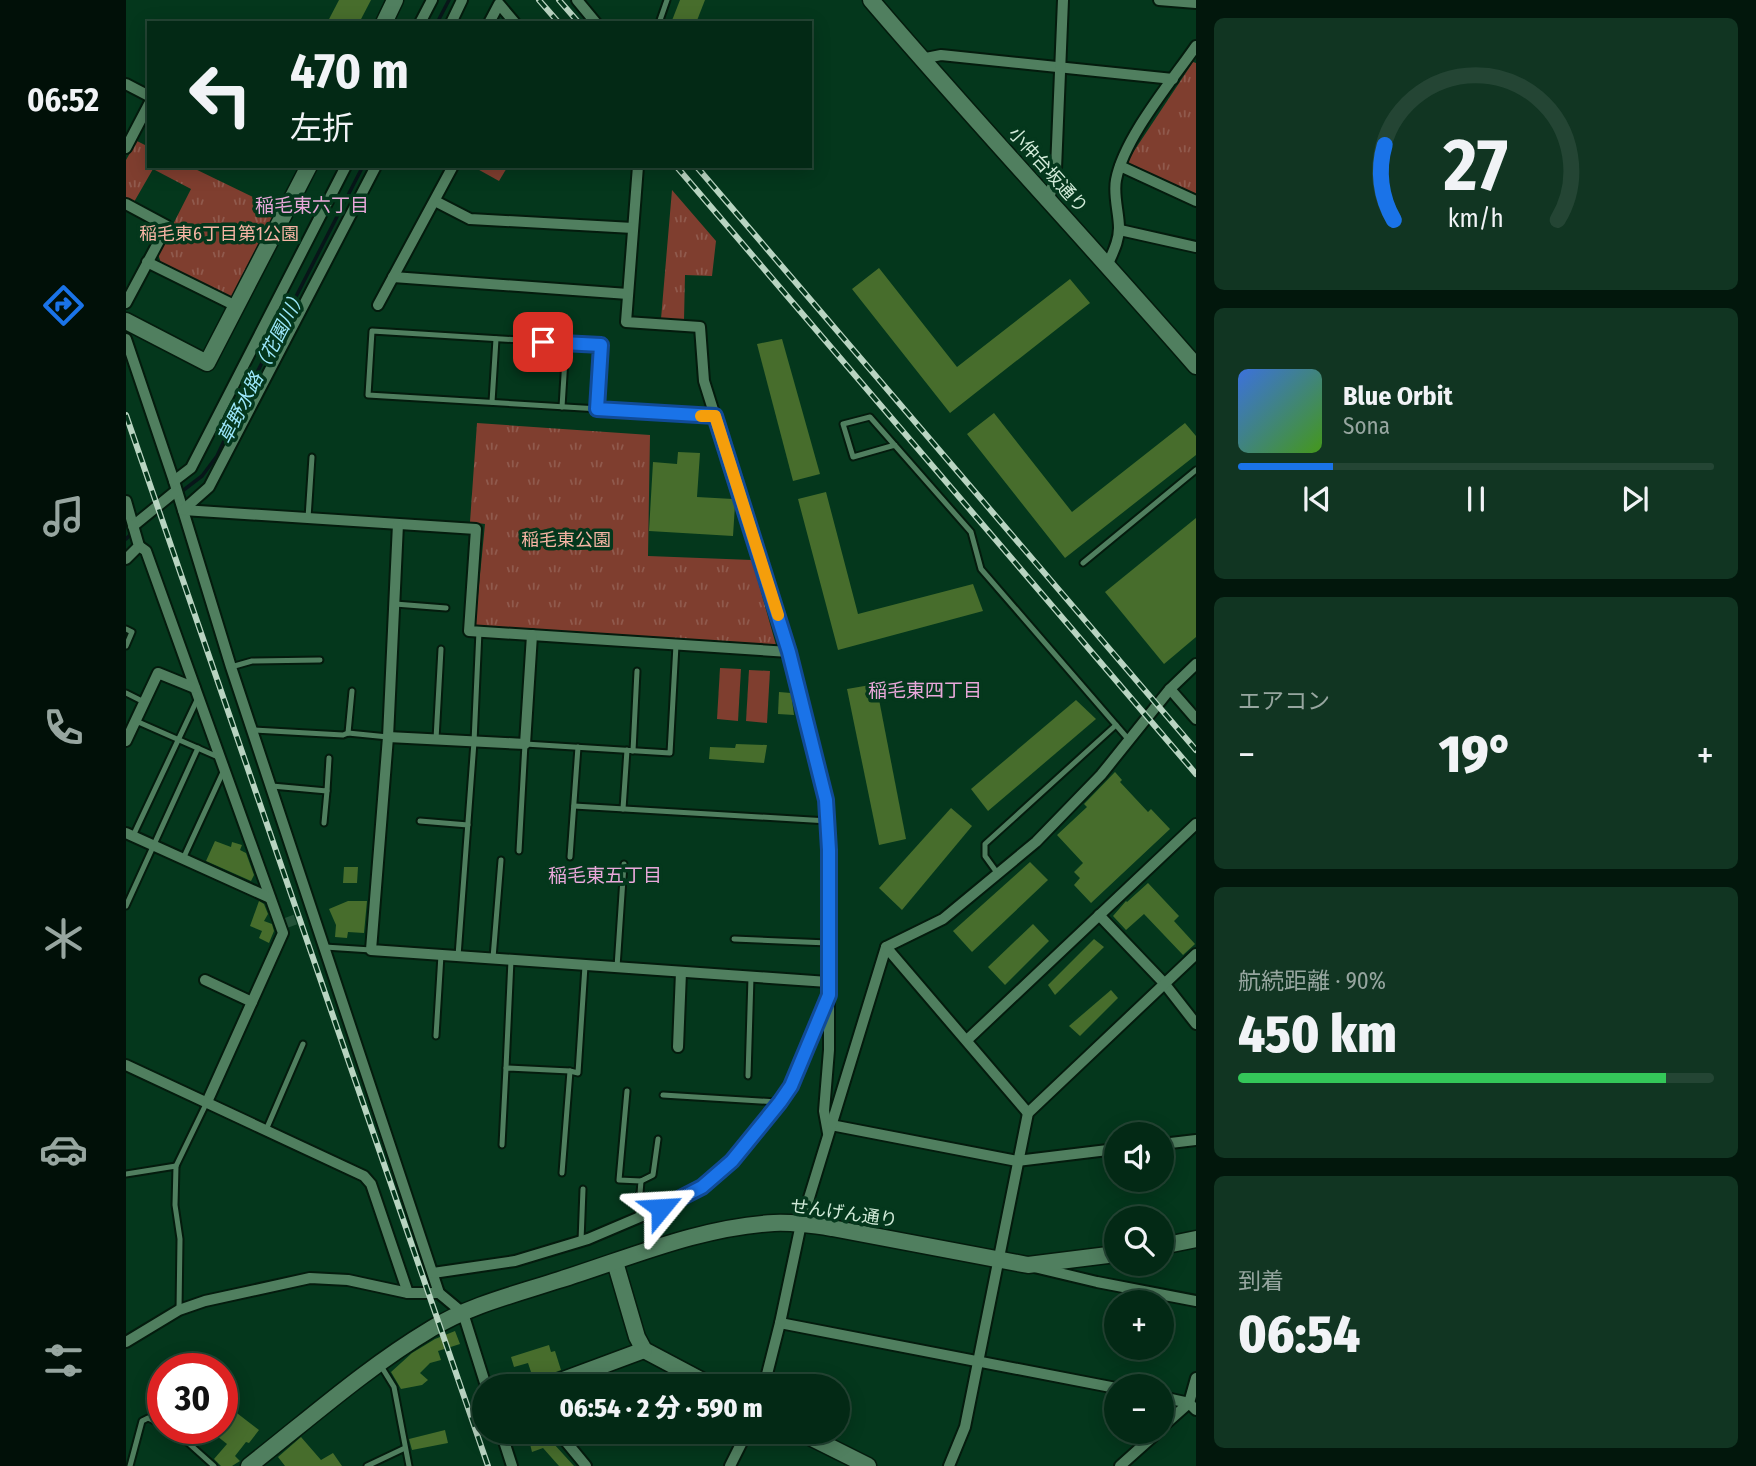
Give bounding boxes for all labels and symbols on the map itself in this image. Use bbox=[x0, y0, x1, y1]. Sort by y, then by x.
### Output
street label: 小仲台坂通り bbox=[1004, 123, 1092, 217]
district label: 稲毛東六丁目 bbox=[255, 194, 369, 217]
park label: 稲毛東6丁目第1公園 bbox=[139, 223, 299, 245]
water label: 草野水路（花園川） bbox=[213, 285, 311, 447]
pin bbox=[513, 312, 573, 372]
park label: 稲毛東公園 bbox=[521, 529, 611, 551]
district label: 稲毛東四丁目 bbox=[868, 679, 982, 702]
district label: 稲毛東五丁目 bbox=[548, 864, 662, 887]
position arrow bbox=[624, 1171, 698, 1245]
street label: せんげん通り bbox=[789, 1195, 899, 1231]
speed limit sign: 30 bbox=[147, 1353, 238, 1444]

